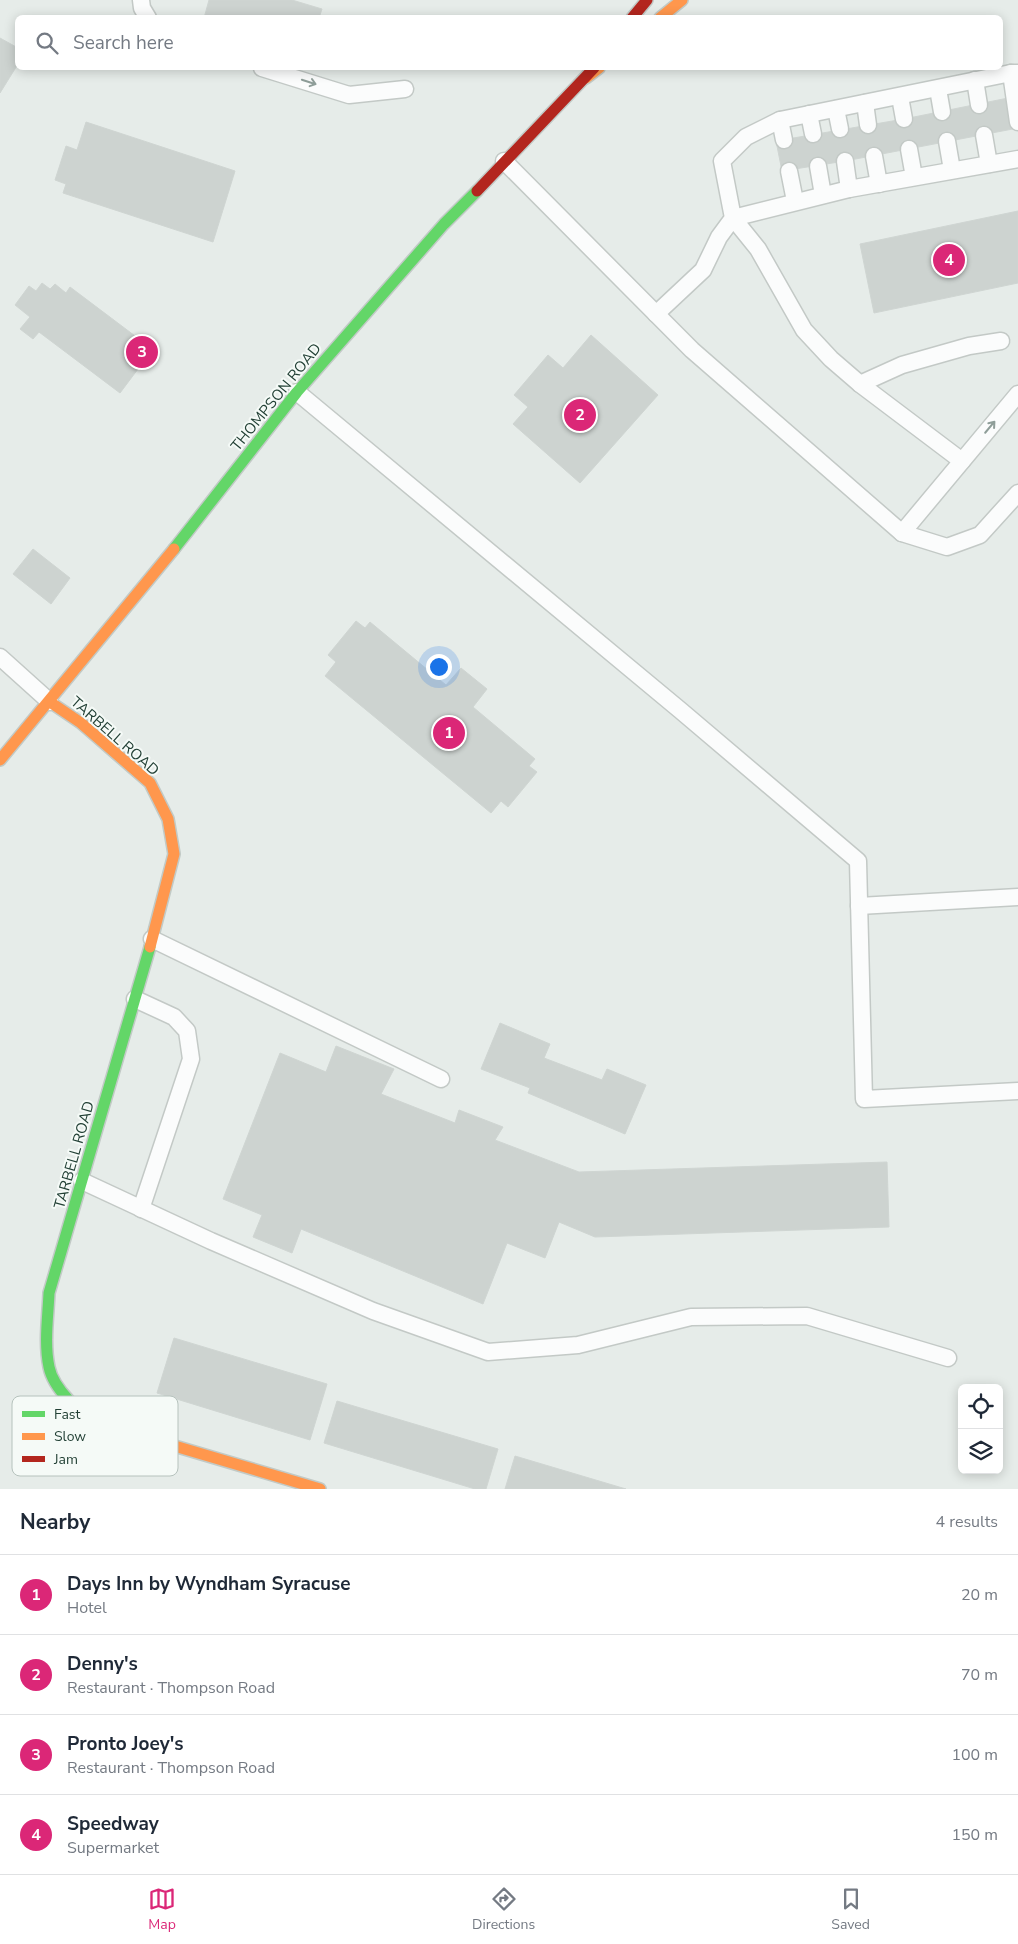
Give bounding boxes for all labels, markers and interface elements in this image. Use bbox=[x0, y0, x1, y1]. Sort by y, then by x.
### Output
search box bbox=[15, 15, 1003, 70]
icon: search bbox=[33, 29, 61, 57]
text: Search here bbox=[73, 30, 174, 56]
one-way arrow bbox=[301, 78, 317, 88]
pin: 4 bbox=[933, 241, 965, 279]
pin: 3 bbox=[126, 333, 158, 371]
street label: THOMPSON ROAD bbox=[226, 339, 326, 455]
pin: 2 bbox=[564, 396, 596, 434]
one-way arrow bbox=[984, 421, 995, 434]
your location bbox=[426, 654, 452, 680]
street label: TARBELL ROAD bbox=[66, 692, 164, 780]
pin: 1 bbox=[433, 714, 465, 752]
street label: TARBELL ROAD bbox=[49, 1099, 99, 1211]
map controls bbox=[958, 1384, 1003, 1474]
button: locate bbox=[958, 1384, 1003, 1429]
legend bbox=[12, 1396, 178, 1476]
text: Fast bbox=[54, 1405, 80, 1424]
text: Slow bbox=[54, 1427, 86, 1446]
button: layers bbox=[958, 1429, 1003, 1474]
text: Jam bbox=[53, 1450, 78, 1469]
text: Nearby bbox=[20, 1508, 90, 1536]
text: 4 results bbox=[936, 1511, 998, 1533]
text: Days Inn by Wyndham Syracuse bbox=[67, 1571, 351, 1597]
text: 1 bbox=[31, 1584, 41, 1606]
text: 20 m bbox=[961, 1584, 998, 1606]
text: Hotel bbox=[67, 1597, 107, 1619]
text: Denny's bbox=[67, 1651, 138, 1677]
text: 2 bbox=[31, 1664, 41, 1686]
text: 70 m bbox=[961, 1664, 998, 1686]
text: Restaurant · Thompson Road bbox=[67, 1677, 275, 1699]
text: Pronto Joey's bbox=[67, 1731, 184, 1757]
text: 3 bbox=[31, 1744, 41, 1766]
text: 100 m bbox=[951, 1744, 998, 1766]
text: Restaurant · Thompson Road bbox=[67, 1757, 275, 1779]
text: Speedway bbox=[67, 1811, 159, 1837]
text: 4 bbox=[31, 1824, 41, 1846]
text: 150 m bbox=[951, 1824, 998, 1846]
text: Supermarket bbox=[67, 1837, 159, 1859]
tab: Map bbox=[148, 1885, 176, 1934]
tab: Directions bbox=[472, 1885, 535, 1934]
tab: Saved bbox=[831, 1885, 870, 1934]

